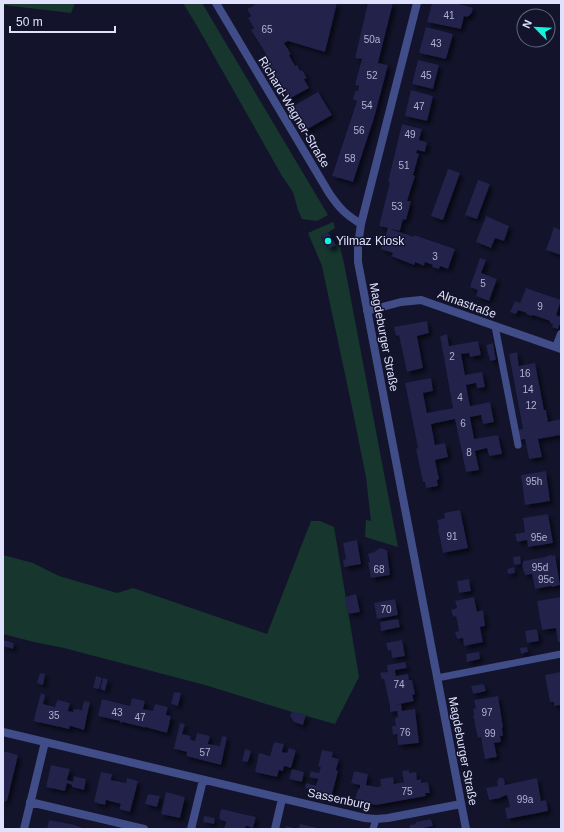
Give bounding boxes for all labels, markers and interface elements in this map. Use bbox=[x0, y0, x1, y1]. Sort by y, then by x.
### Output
scale bar bbox=[10, 8, 115, 34]
north arrow bbox=[516, 8, 556, 48]
house number: 41 bbox=[443, 10, 455, 21]
text: 50 m bbox=[16, 15, 43, 29]
text: N bbox=[520, 18, 534, 30]
house number: 65 bbox=[261, 24, 273, 35]
house number: 50a bbox=[364, 34, 381, 45]
house number: 43 bbox=[430, 38, 442, 49]
street label: Richard-Wagner-Straße bbox=[255, 54, 333, 170]
house number: 52 bbox=[366, 70, 378, 81]
house number: 45 bbox=[420, 70, 432, 81]
house number: 54 bbox=[361, 100, 373, 111]
house number: 47 bbox=[413, 101, 425, 112]
house number: 56 bbox=[353, 125, 365, 136]
house number: 49 bbox=[404, 129, 416, 140]
house number: 58 bbox=[344, 153, 356, 164]
house number: 51 bbox=[398, 160, 410, 171]
house number: 53 bbox=[391, 201, 403, 212]
place label: Yilmaz Kiosk bbox=[336, 234, 405, 248]
marker: Yilmaz Kiosk bbox=[323, 236, 333, 246]
house number: 3 bbox=[432, 251, 438, 262]
house number: 5 bbox=[480, 278, 486, 289]
street label: Magdeburger Straße bbox=[367, 281, 401, 393]
street label: Almastraße bbox=[436, 287, 499, 321]
house number: 9 bbox=[537, 301, 543, 312]
house number: 2 bbox=[449, 351, 455, 362]
house number: 16 bbox=[519, 368, 531, 379]
house number: 14 bbox=[522, 384, 534, 395]
house number: 4 bbox=[457, 392, 463, 403]
house number: 12 bbox=[525, 400, 537, 411]
house number: 6 bbox=[460, 418, 466, 429]
house number: 8 bbox=[466, 447, 472, 458]
house number: 95h bbox=[526, 476, 542, 487]
house number: 91 bbox=[446, 531, 458, 542]
house number: 95e bbox=[531, 532, 548, 543]
house number: 95d bbox=[532, 562, 548, 573]
house number: 68 bbox=[373, 564, 385, 575]
house number: 95c bbox=[538, 574, 554, 585]
house number: 70 bbox=[380, 604, 392, 615]
house number: 74 bbox=[393, 679, 405, 690]
street label: Magdeburger Straße bbox=[446, 695, 480, 807]
house number: 43 bbox=[111, 707, 123, 718]
house number: 97 bbox=[481, 707, 493, 718]
house number: 35 bbox=[48, 710, 60, 721]
house number: 47 bbox=[134, 712, 146, 723]
house number: 76 bbox=[399, 727, 411, 738]
house number: 99 bbox=[484, 728, 496, 739]
house number: 57 bbox=[199, 747, 211, 758]
street label: Sassenburg bbox=[306, 785, 372, 813]
house number: 75 bbox=[401, 786, 413, 797]
house number: 99a bbox=[517, 794, 534, 805]

